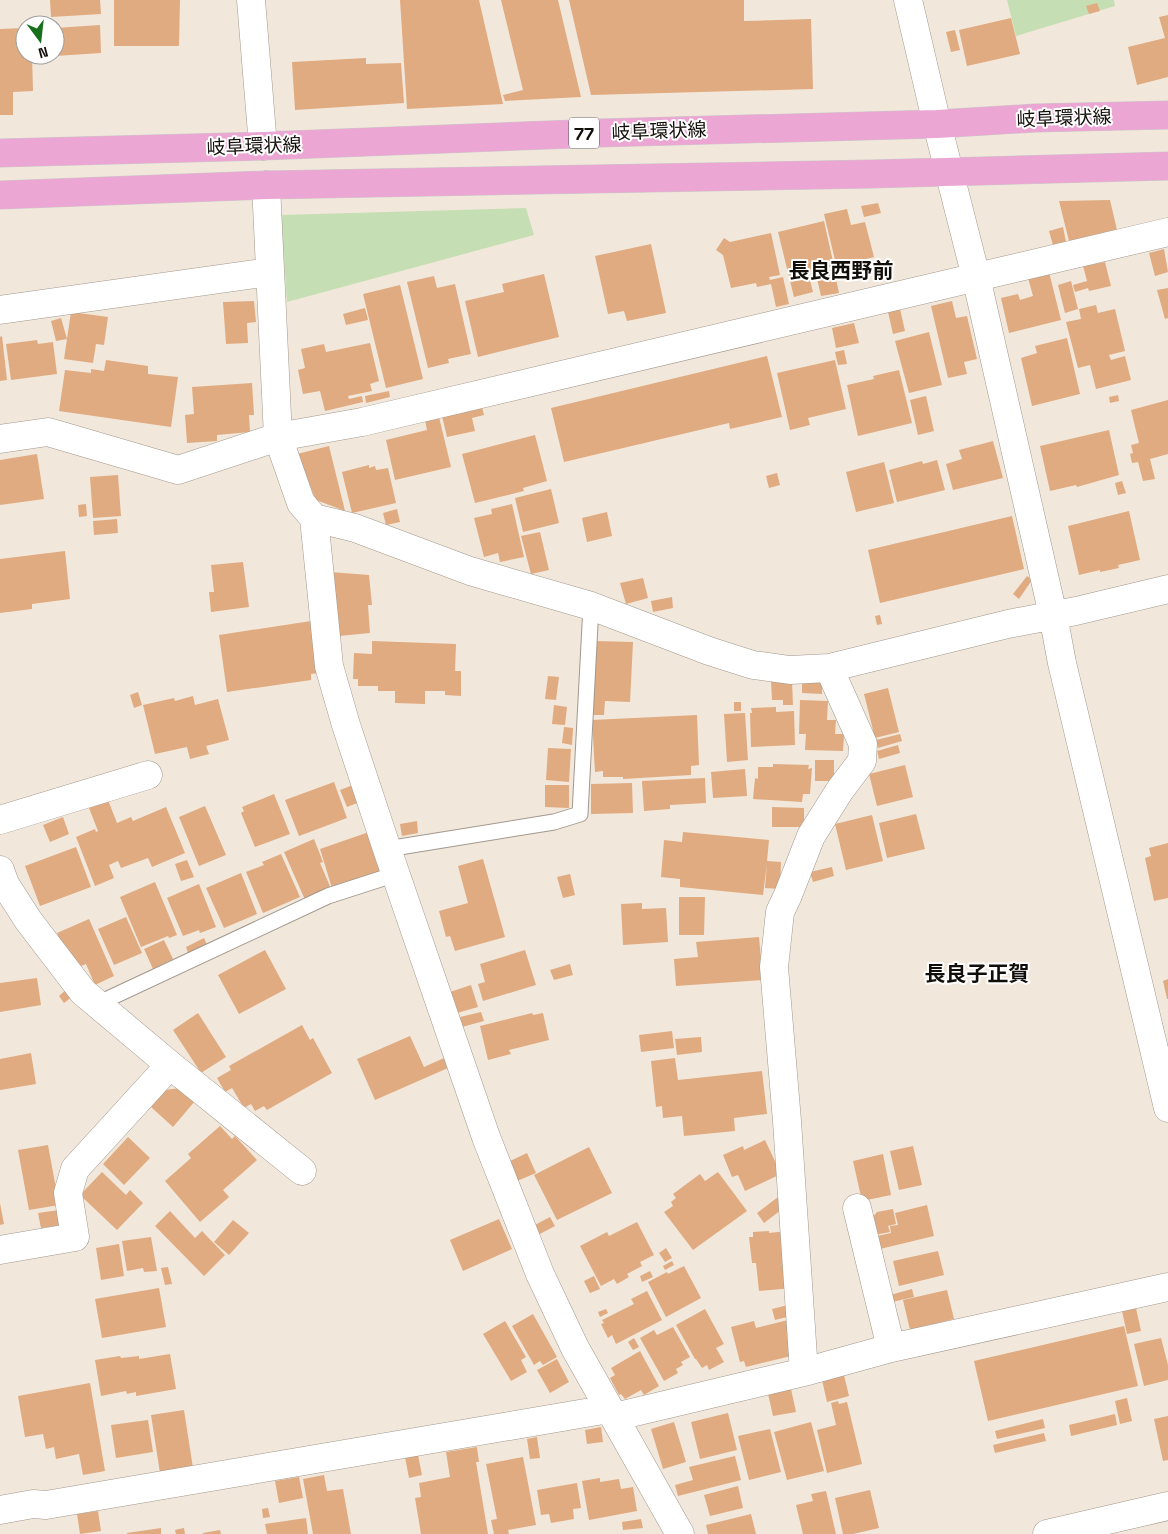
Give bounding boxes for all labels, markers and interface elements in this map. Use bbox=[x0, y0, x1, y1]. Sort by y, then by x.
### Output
north arrow bbox=[15, 15, 65, 65]
text: N bbox=[36, 43, 50, 62]
street label: 岐阜環状線 bbox=[1016, 104, 1112, 132]
street label: 岐阜環状線 bbox=[611, 117, 707, 145]
road number: 77 bbox=[569, 118, 599, 148]
street label: 岐阜環状線 bbox=[206, 132, 302, 160]
district label: 長良西野前 bbox=[789, 257, 894, 284]
district label: 長良子正賀 bbox=[925, 960, 1030, 987]

